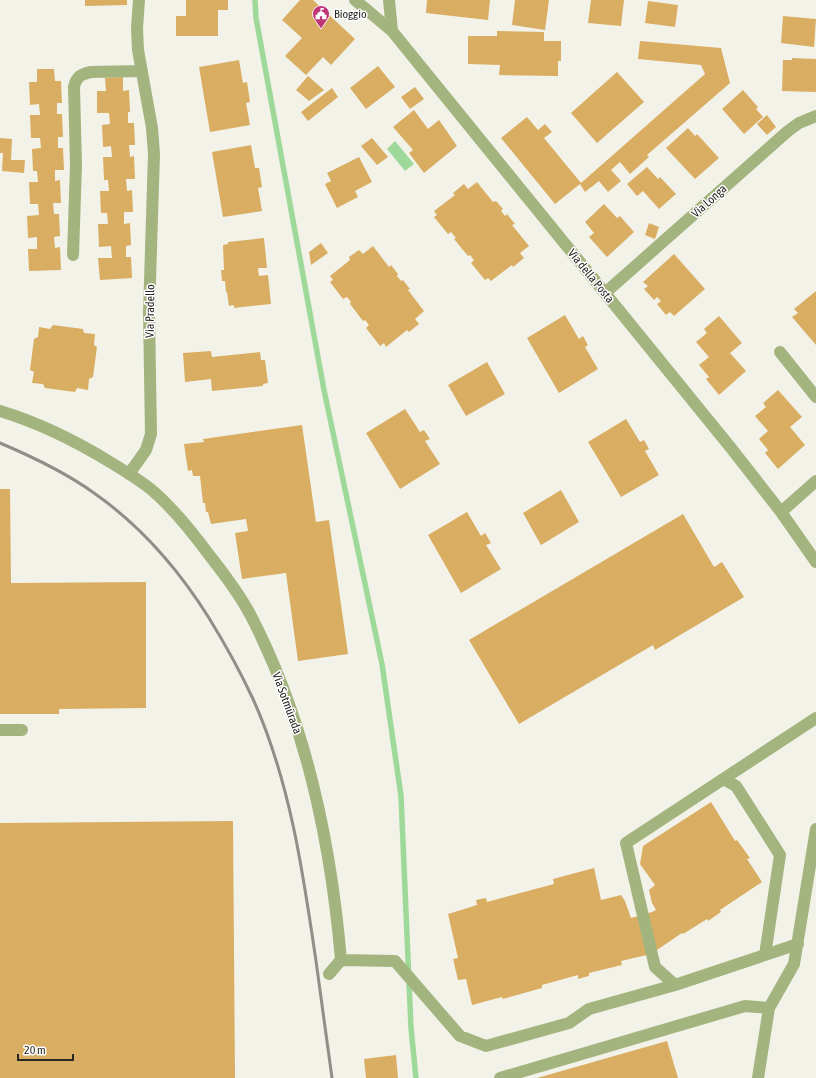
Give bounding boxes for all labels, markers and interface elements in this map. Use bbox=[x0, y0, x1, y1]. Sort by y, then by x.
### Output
public building icon: Bioggio bbox=[311, 4, 331, 29]
place label: Bioggio bbox=[334, 7, 367, 21]
street label: Via Longa bbox=[689, 182, 729, 220]
street label: Via della Posta bbox=[565, 246, 617, 306]
street label: Via Pradello bbox=[143, 284, 157, 338]
street label: Via Sotmürada bbox=[269, 670, 305, 736]
scale bar bbox=[18, 1036, 73, 1062]
text: 20 m bbox=[24, 1043, 46, 1057]

